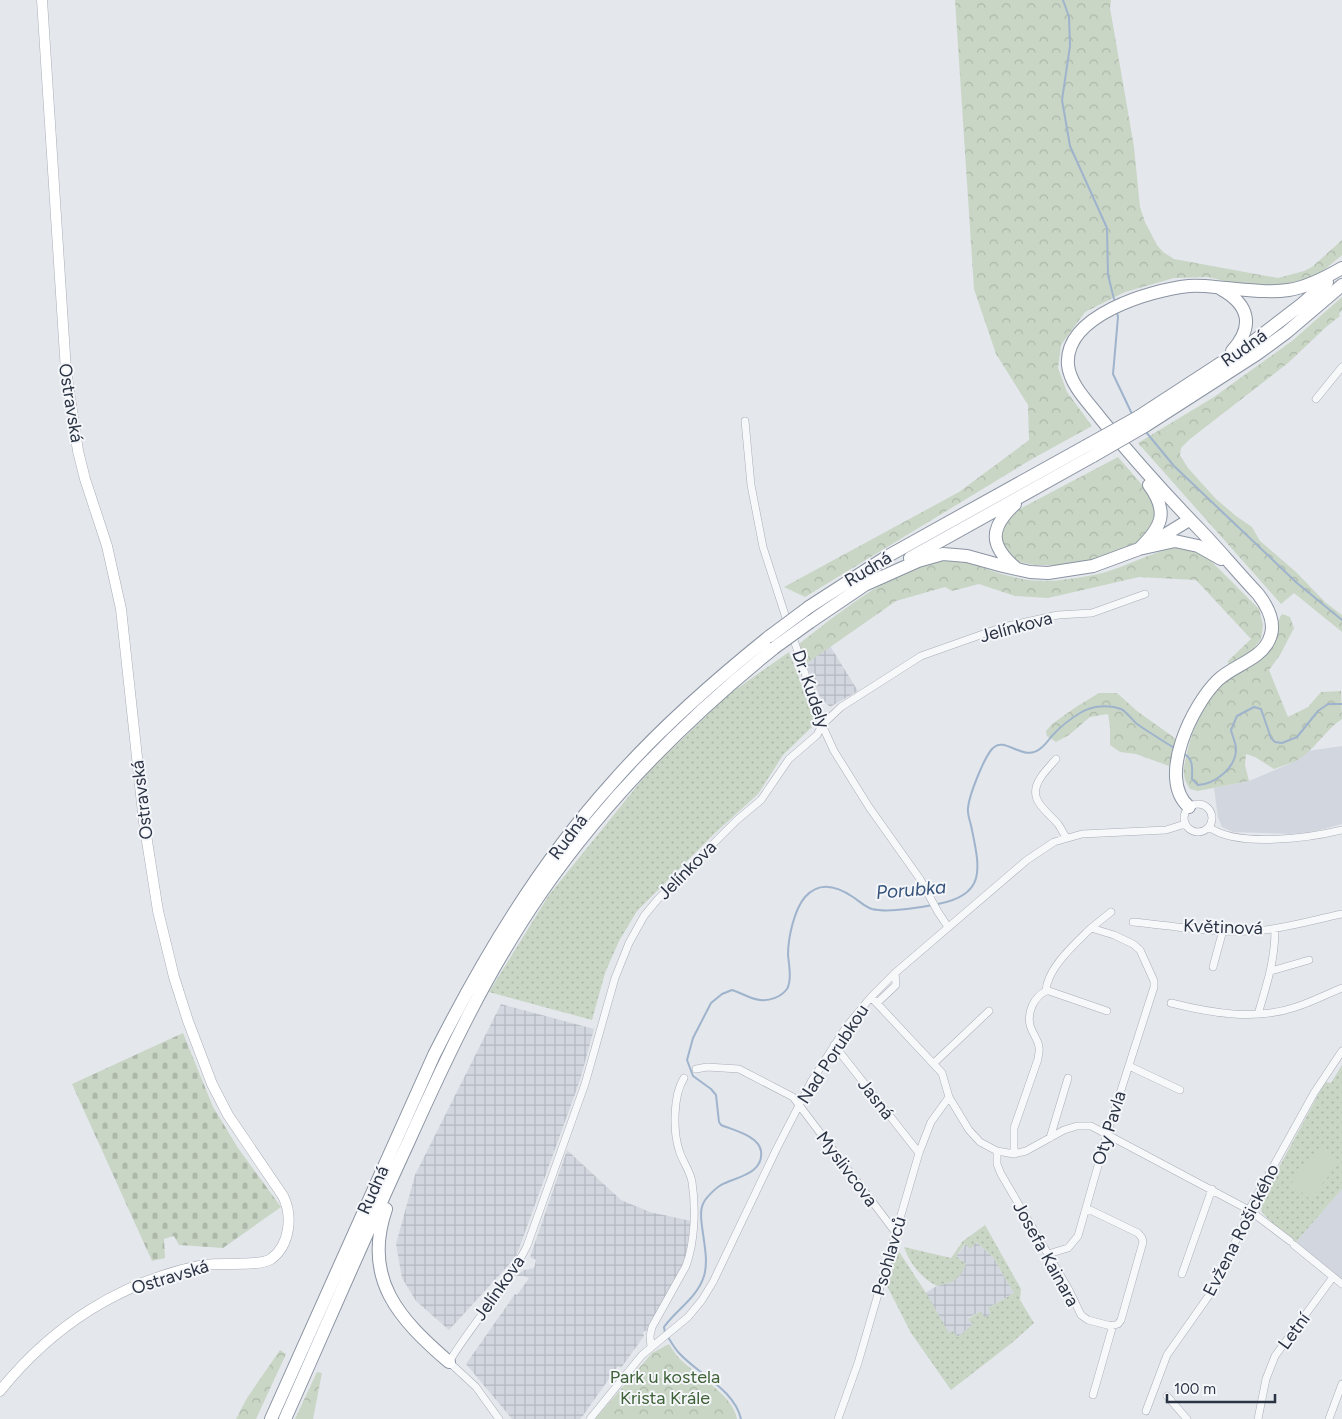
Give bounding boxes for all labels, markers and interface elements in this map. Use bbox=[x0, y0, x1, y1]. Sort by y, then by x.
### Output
street label: Rudná bbox=[1217, 324, 1271, 372]
street label: Ostravská bbox=[54, 362, 88, 444]
street label: Rudná bbox=[840, 546, 896, 592]
street label: Jelínkova bbox=[977, 607, 1055, 647]
street label: Dr. Kudely bbox=[787, 647, 835, 732]
street label: Ostravská bbox=[126, 759, 158, 841]
street label: Rudná bbox=[544, 810, 592, 864]
street label: Jelínkova bbox=[653, 836, 721, 904]
water label: Porubka bbox=[875, 875, 947, 904]
street label: Květinová bbox=[1183, 915, 1263, 939]
street label: Nad Porubkou bbox=[793, 1000, 873, 1108]
street label: Jasná bbox=[853, 1074, 899, 1124]
street label: Oty Pavla bbox=[1087, 1088, 1131, 1168]
street label: Myslivcova bbox=[812, 1127, 882, 1211]
street label: Evžena Rošického bbox=[1198, 1160, 1284, 1300]
street label: Rudná bbox=[353, 1162, 393, 1218]
street label: Josefa Kainara bbox=[1008, 1198, 1084, 1310]
street label: Psohlavců bbox=[867, 1214, 911, 1298]
street label: Jelínkova bbox=[469, 1251, 529, 1325]
street label: Ostravská bbox=[129, 1255, 211, 1299]
street label: Letní bbox=[1273, 1308, 1315, 1354]
park label: Park u kostela Krista Krále bbox=[610, 1366, 720, 1409]
scale bar bbox=[1167, 1372, 1274, 1404]
text: 100 m bbox=[1174, 1380, 1216, 1398]

